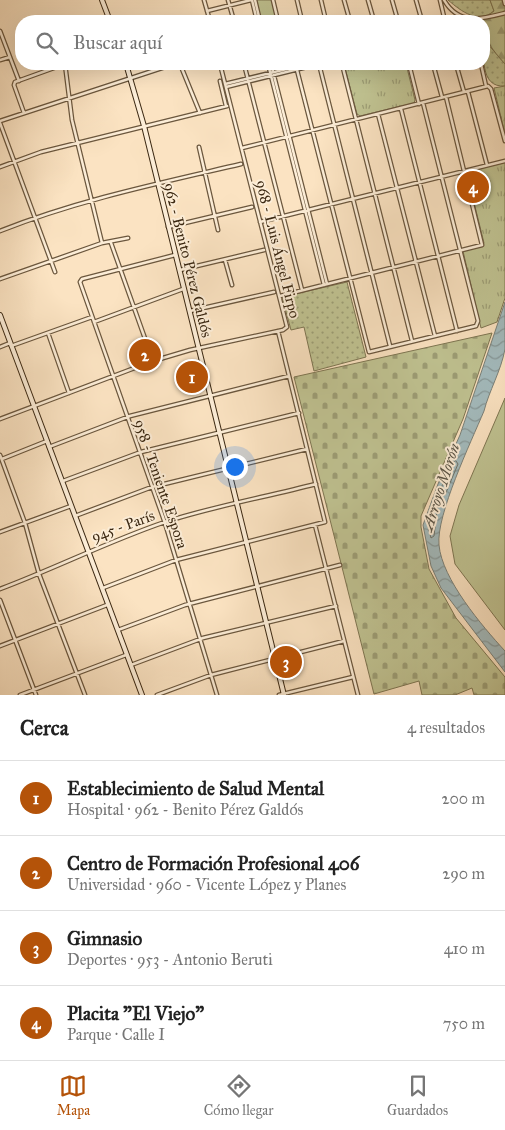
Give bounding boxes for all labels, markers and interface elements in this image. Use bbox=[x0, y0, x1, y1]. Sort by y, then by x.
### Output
search box bbox=[15, 15, 490, 70]
icon: search bbox=[33, 29, 61, 57]
text: Buscar aquí bbox=[73, 31, 162, 54]
pin: 4 bbox=[457, 168, 489, 206]
street label: 968 - Luis Ángel Firpo bbox=[252, 178, 305, 320]
street label: 962 - Benito Pérez Galdós bbox=[160, 181, 216, 339]
pin: 2 bbox=[129, 336, 161, 374]
pin: 1 bbox=[176, 358, 208, 396]
street label: 958 - Teniente Espora bbox=[130, 417, 192, 552]
water label: Arroyo Morón bbox=[417, 440, 464, 535]
your location bbox=[222, 454, 248, 480]
street label: 945 - París bbox=[89, 506, 157, 546]
pin: 3 bbox=[270, 643, 302, 681]
text: Cerca bbox=[20, 715, 69, 741]
text: 4 resultados bbox=[407, 718, 485, 737]
text: Establecimiento de Salud Mental bbox=[67, 777, 324, 800]
text: 1 bbox=[33, 789, 39, 808]
text: 200 m bbox=[442, 789, 485, 808]
text: Hospital · 962 - Benito Pérez Galdós bbox=[67, 800, 303, 819]
text: Centro de Formación Profesional 406 bbox=[67, 852, 359, 875]
text: 2 bbox=[32, 864, 40, 883]
text: 290 m bbox=[442, 864, 485, 883]
text: Universidad · 960 - Vicente López y Planes bbox=[67, 875, 346, 894]
text: Gimnasio bbox=[67, 927, 142, 950]
text: 3 bbox=[33, 939, 39, 958]
text: 410 m bbox=[444, 939, 485, 958]
text: Deportes · 953 - Antonio Beruti bbox=[67, 950, 273, 969]
text: Placita "El Viejo" bbox=[67, 1002, 204, 1025]
text: 4 bbox=[32, 1014, 40, 1033]
text: 750 m bbox=[443, 1014, 485, 1033]
text: Parque · Calle I bbox=[67, 1025, 165, 1044]
tab: Mapa bbox=[57, 1072, 90, 1119]
tab: Cómo llegar bbox=[204, 1072, 273, 1119]
tab: Guardados bbox=[387, 1072, 448, 1119]

